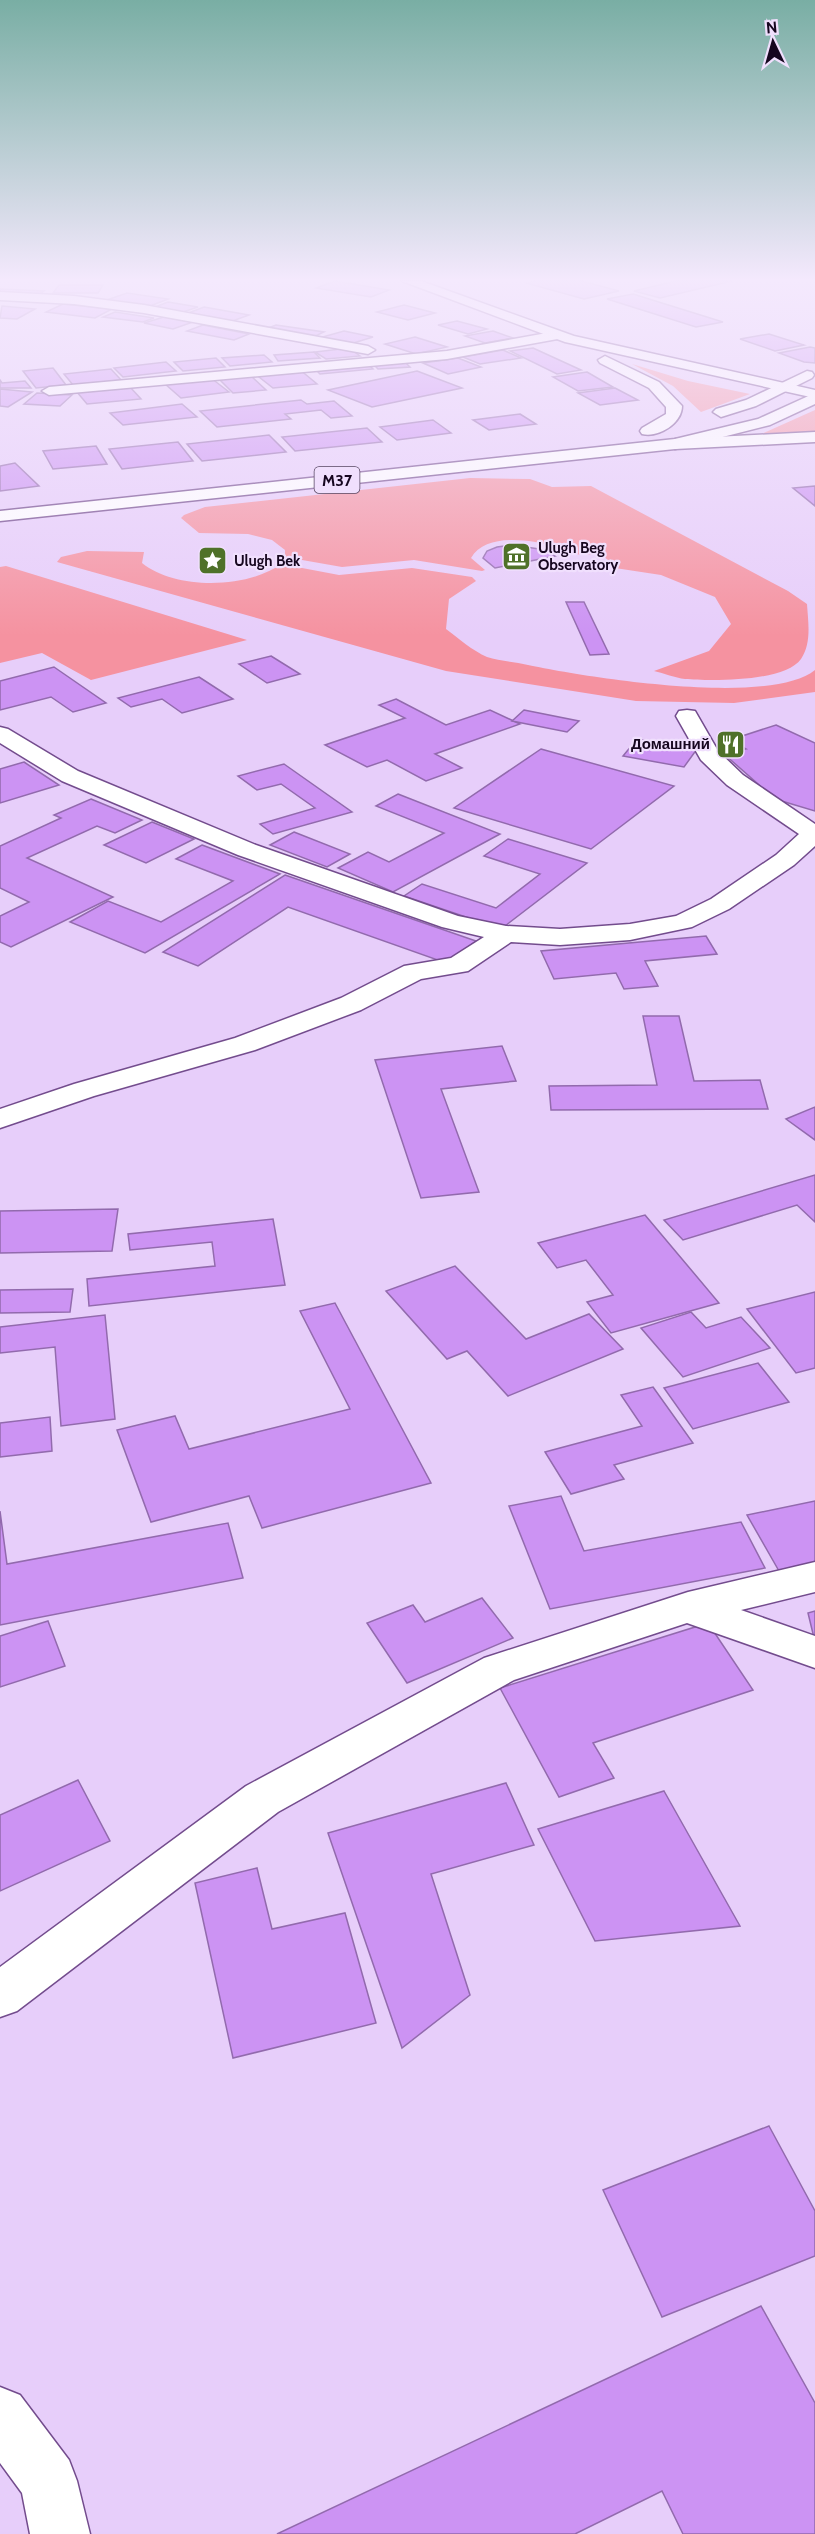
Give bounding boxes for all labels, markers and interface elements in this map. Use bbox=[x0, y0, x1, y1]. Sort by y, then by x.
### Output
north arrow bbox=[743, 12, 803, 72]
text: N bbox=[765, 18, 778, 38]
road number: M37 bbox=[314, 467, 360, 493]
place label: Ulugh Beg Observatory bbox=[538, 539, 619, 574]
museum icon: Ulugh Beg Observatory bbox=[501, 541, 533, 573]
place icon: Ulugh Bek bbox=[197, 545, 229, 577]
place label: Ulugh Bek bbox=[234, 552, 301, 570]
restaurant icon: Домашний bbox=[715, 728, 747, 760]
place label: Домашний bbox=[631, 735, 710, 753]

